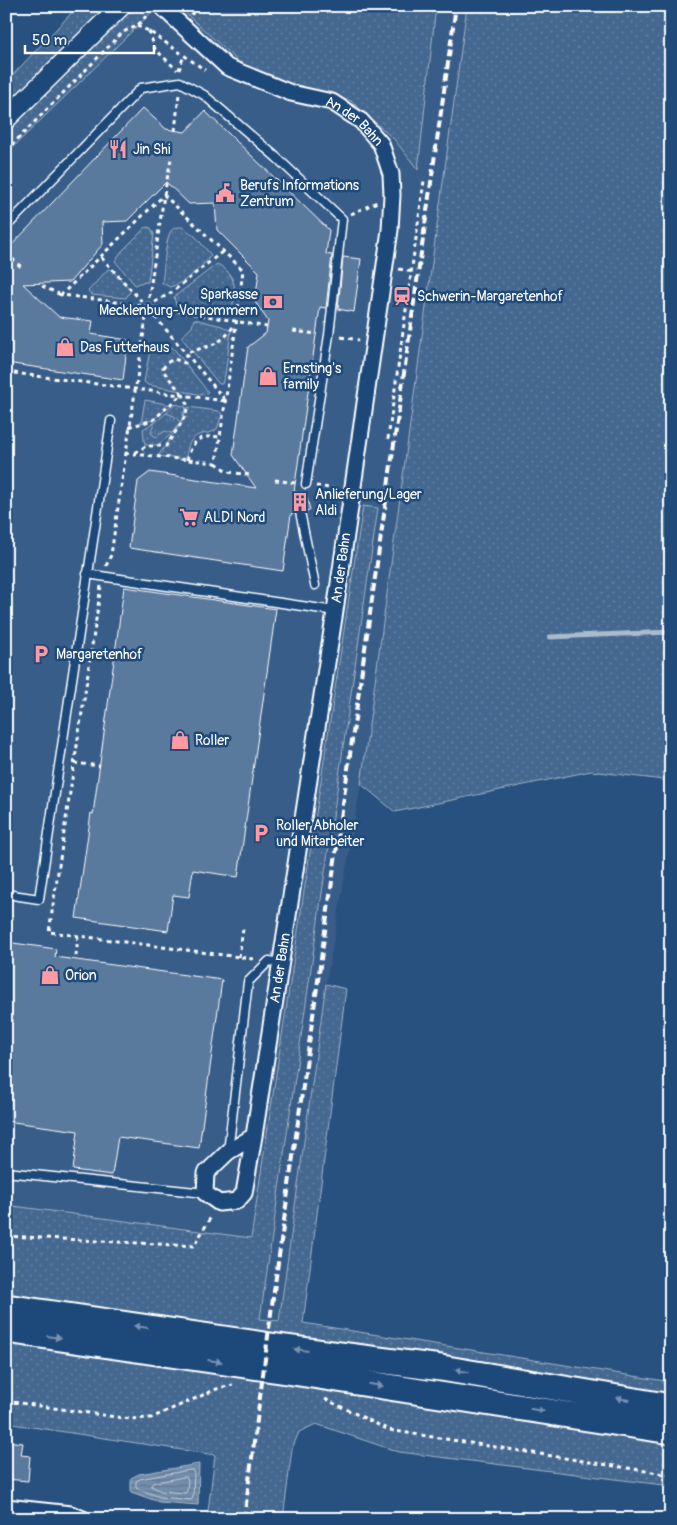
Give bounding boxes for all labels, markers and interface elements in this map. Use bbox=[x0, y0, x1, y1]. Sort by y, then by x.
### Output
scale bar bbox=[25, 22, 154, 54]
text: 50 m bbox=[32, 31, 67, 50]
street label: An der Bahn bbox=[324, 92, 387, 149]
restaurant icon: Jin Shi bbox=[107, 138, 129, 160]
place label: Jin Shi bbox=[133, 141, 171, 158]
place label: Berufs Informations Zentrum bbox=[240, 177, 360, 210]
public building icon: Berufs Informations Zentrum bbox=[214, 182, 236, 204]
station icon: Schwerin-Margaretenhof bbox=[391, 285, 413, 307]
place label: Sparkasse Mecklenburg-Vorpommern bbox=[99, 286, 258, 319]
place label: Schwerin-Margaretenhof bbox=[417, 288, 563, 305]
bank icon: Sparkasse Mecklenburg-Vorpommern bbox=[262, 291, 284, 313]
shop icon: Das Futterhaus bbox=[54, 336, 76, 358]
place label: Das Futterhaus bbox=[80, 339, 170, 356]
place label: Ernsting's family bbox=[283, 360, 342, 393]
shop icon: Ernsting's family bbox=[257, 365, 279, 387]
place label: Anlieferung/Lager Aldi bbox=[315, 486, 422, 519]
building icon: Anlieferung/Lager Aldi bbox=[289, 491, 311, 513]
supermarket icon: ALDI Nord bbox=[178, 506, 200, 528]
place label: ALDI Nord bbox=[204, 509, 265, 526]
street label: An der Bahn bbox=[328, 532, 354, 604]
parking icon: Margaretenhof bbox=[30, 643, 52, 665]
place label: Margaretenhof bbox=[56, 646, 143, 663]
shop icon: Roller bbox=[169, 729, 191, 751]
place label: Roller bbox=[195, 732, 229, 749]
place label: Roller Abholer und Mitarbeiter bbox=[276, 817, 364, 850]
parking icon: Roller Abholer und Mitarbeiter bbox=[250, 822, 272, 844]
street label: An der Bahn bbox=[266, 932, 294, 1004]
shop icon: Orion bbox=[39, 964, 61, 986]
place label: Orion bbox=[65, 967, 97, 984]
one-way arrow bbox=[132, 1322, 148, 1330]
one-way arrow bbox=[47, 1334, 63, 1342]
one-way arrow bbox=[293, 1346, 309, 1354]
one-way arrow bbox=[208, 1357, 224, 1365]
one-way arrow bbox=[454, 1367, 470, 1375]
one-way arrow bbox=[368, 1381, 384, 1389]
one-way arrow bbox=[614, 1394, 630, 1402]
one-way arrow bbox=[529, 1406, 545, 1414]

